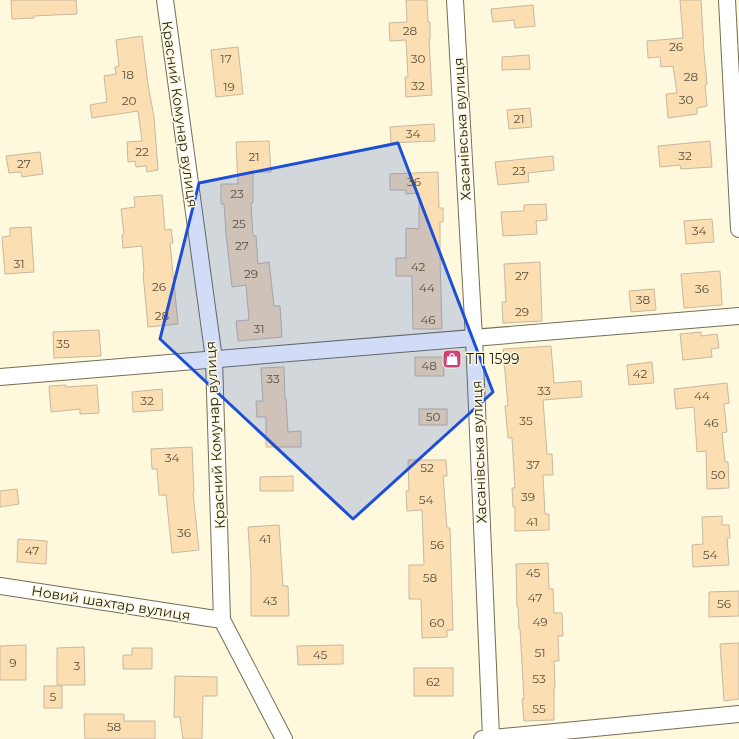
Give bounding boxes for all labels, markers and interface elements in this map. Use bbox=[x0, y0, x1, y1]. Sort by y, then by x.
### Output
street label: Красний Комунар вулиця bbox=[158, 20, 202, 208]
house number: 28 bbox=[403, 23, 418, 38]
house number: 26 bbox=[669, 39, 683, 54]
house number: 17 bbox=[220, 51, 232, 66]
house number: 30 bbox=[411, 51, 425, 66]
street label: Хасанівська вулиця bbox=[449, 57, 475, 201]
house number: 18 bbox=[122, 67, 134, 82]
house number: 28 bbox=[684, 69, 699, 84]
house number: 32 bbox=[411, 78, 425, 93]
house number: 19 bbox=[223, 79, 235, 94]
house number: 30 bbox=[679, 92, 693, 107]
house number: 20 bbox=[122, 93, 136, 108]
house number: 21 bbox=[513, 111, 525, 126]
house number: 34 bbox=[406, 126, 420, 141]
house number: 22 bbox=[135, 144, 149, 159]
house number: 32 bbox=[678, 148, 692, 163]
house number: 21 bbox=[248, 149, 260, 164]
house number: 27 bbox=[17, 156, 31, 171]
house number: 23 bbox=[512, 163, 526, 178]
house number: 36 bbox=[407, 174, 421, 189]
house number: 23 bbox=[230, 186, 244, 201]
house number: 25 bbox=[232, 216, 246, 231]
house number: 34 bbox=[692, 223, 706, 238]
house number: 27 bbox=[235, 238, 249, 253]
house number: 31 bbox=[13, 256, 25, 271]
house number: 42 bbox=[411, 259, 426, 274]
house number: 29 bbox=[244, 266, 258, 281]
house number: 27 bbox=[515, 268, 529, 283]
house number: 26 bbox=[152, 279, 166, 294]
house number: 44 bbox=[419, 280, 435, 295]
house number: 36 bbox=[695, 281, 709, 296]
house number: 38 bbox=[636, 292, 651, 307]
house number: 29 bbox=[515, 304, 529, 319]
house number: 28 bbox=[155, 308, 170, 323]
house number: 46 bbox=[420, 312, 436, 327]
house number: 31 bbox=[253, 321, 265, 336]
house number: 35 bbox=[56, 336, 70, 351]
street label: Красний Комунар вулиця bbox=[201, 341, 229, 529]
shop icon: ТП 1599 bbox=[441, 348, 463, 370]
place label: ТП 1599 bbox=[466, 350, 519, 368]
house number: 48 bbox=[421, 358, 437, 373]
house number: 42 bbox=[633, 366, 648, 381]
house number: 33 bbox=[266, 371, 280, 386]
street label: Хасанівська вулиця bbox=[468, 380, 490, 524]
house number: 33 bbox=[537, 383, 551, 398]
house number: 44 bbox=[694, 388, 710, 403]
house number: 32 bbox=[140, 393, 154, 408]
house number: 50 bbox=[426, 409, 440, 424]
house number: 35 bbox=[519, 413, 533, 428]
house number: 46 bbox=[703, 415, 719, 430]
house number: 34 bbox=[165, 450, 179, 465]
house number: 37 bbox=[526, 457, 540, 472]
house number: 52 bbox=[420, 460, 434, 475]
house number: 50 bbox=[711, 467, 725, 482]
house number: 39 bbox=[521, 489, 535, 504]
house number: 54 bbox=[419, 492, 433, 507]
house number: 41 bbox=[526, 514, 538, 529]
house number: 36 bbox=[177, 525, 191, 540]
house number: 41 bbox=[259, 531, 271, 546]
house number: 56 bbox=[430, 537, 444, 552]
house number: 47 bbox=[25, 543, 39, 558]
house number: 54 bbox=[703, 547, 717, 562]
house number: 45 bbox=[526, 565, 541, 580]
house number: 58 bbox=[423, 570, 438, 585]
street label: Новий шахтар вулиця bbox=[30, 582, 192, 624]
house number: 47 bbox=[528, 590, 542, 605]
house number: 43 bbox=[263, 593, 277, 608]
house number: 56 bbox=[717, 596, 731, 611]
house number: 49 bbox=[532, 614, 548, 629]
house number: 60 bbox=[429, 615, 445, 630]
house number: 51 bbox=[534, 645, 546, 660]
house number: 45 bbox=[313, 647, 328, 662]
house number: 9 bbox=[9, 655, 17, 670]
house number: 3 bbox=[74, 658, 81, 673]
house number: 53 bbox=[532, 671, 546, 686]
house number: 62 bbox=[426, 674, 440, 689]
house number: 5 bbox=[50, 689, 57, 704]
house number: 55 bbox=[532, 701, 546, 716]
house number: 58 bbox=[107, 719, 122, 734]

